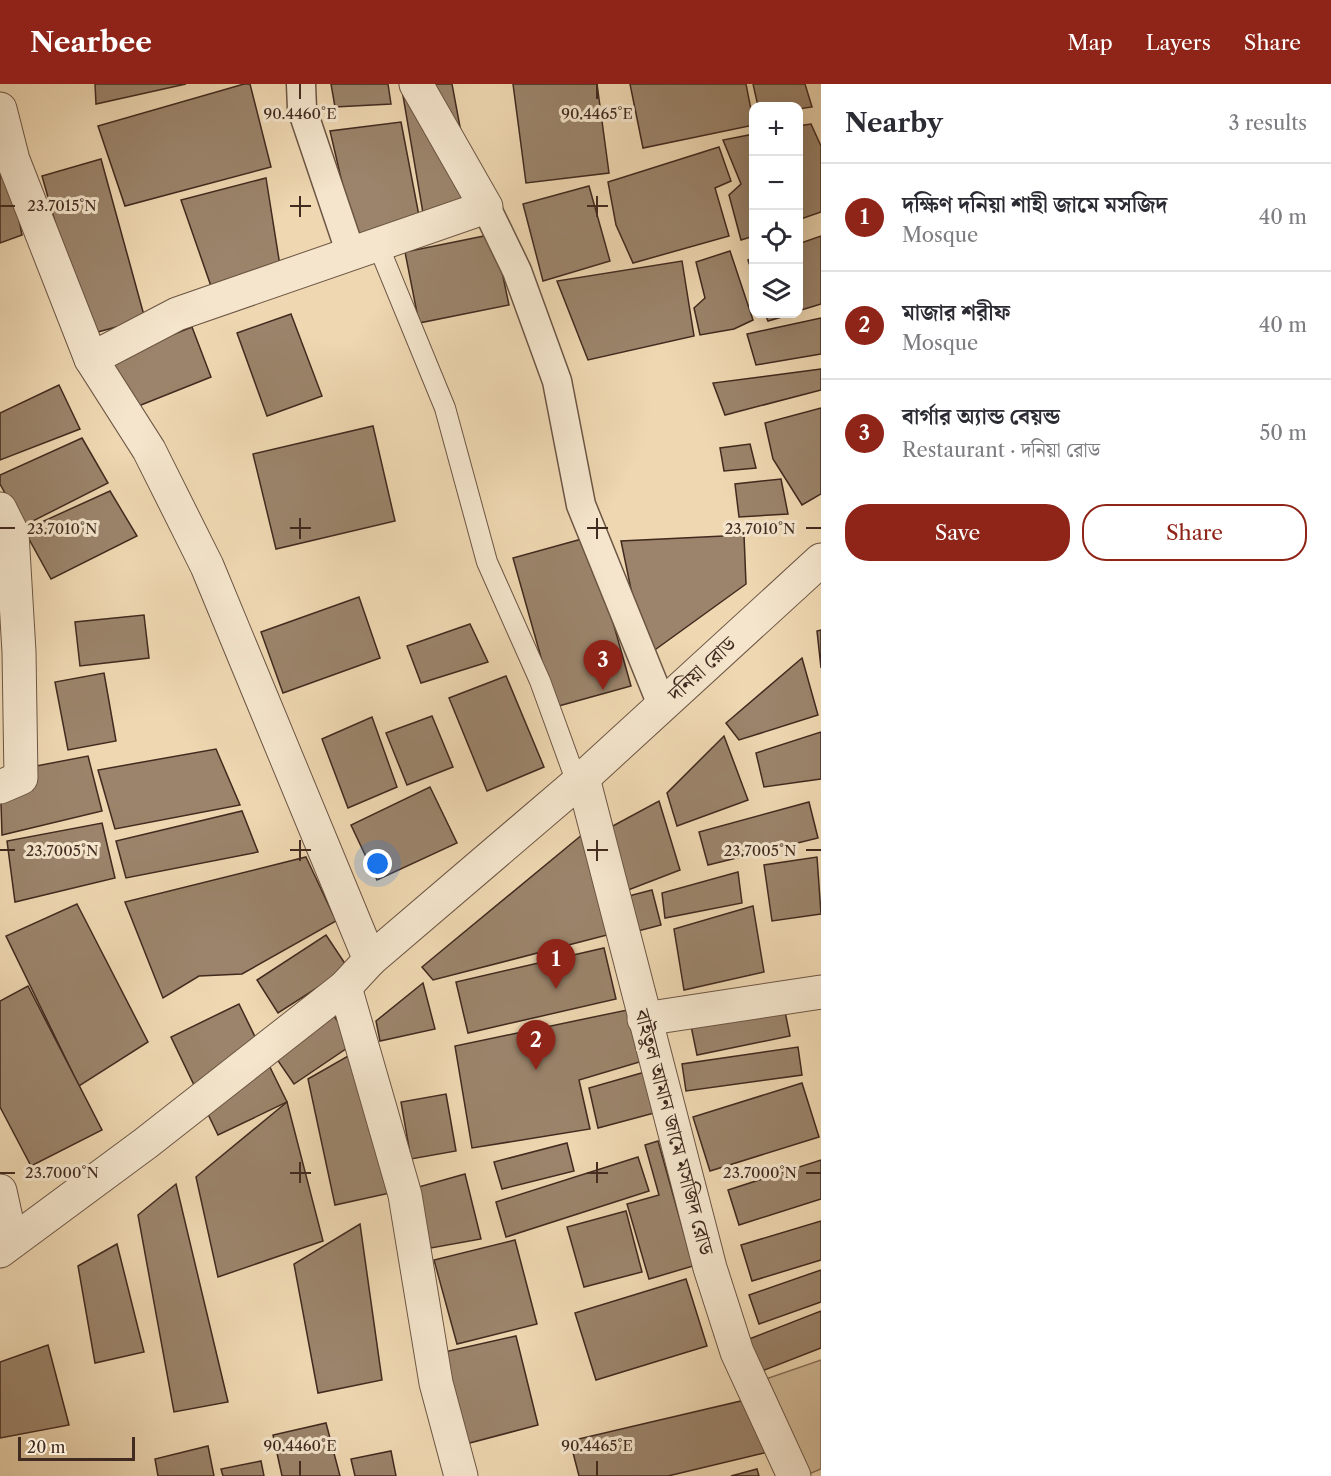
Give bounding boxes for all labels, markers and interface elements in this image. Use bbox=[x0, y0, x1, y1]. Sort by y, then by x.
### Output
text: Nearbee bbox=[30, 25, 152, 59]
text: Map bbox=[1068, 30, 1113, 55]
text: Layers bbox=[1146, 30, 1211, 55]
text: Share bbox=[1244, 30, 1301, 55]
map controls bbox=[749, 102, 803, 318]
button: + bbox=[749, 102, 803, 156]
text: 90.4460°E bbox=[264, 104, 336, 123]
text: 90.4465°E bbox=[561, 104, 633, 123]
text: Nearby bbox=[845, 107, 943, 139]
text: 3 results bbox=[1229, 111, 1307, 135]
button: − bbox=[749, 156, 803, 210]
text: দক্ষিণ দনিয়া শাহী জামে মসজিদ bbox=[902, 191, 1167, 218]
text: 23.7015°N bbox=[27, 196, 97, 215]
text: 1 bbox=[860, 205, 869, 229]
text: 40 m bbox=[1259, 205, 1307, 229]
button: locate bbox=[749, 210, 803, 264]
text: Mosque bbox=[902, 223, 978, 247]
button: layers bbox=[749, 264, 803, 318]
text: মাজার শরীফ bbox=[902, 299, 1010, 326]
text: 2 bbox=[859, 313, 870, 337]
text: 40 m bbox=[1259, 313, 1307, 337]
text: Mosque bbox=[902, 331, 978, 355]
text: বার্গার অ্যান্ড বেয়ন্ড bbox=[902, 403, 1060, 430]
text: 3 bbox=[859, 421, 870, 445]
text: 50 m bbox=[1260, 421, 1307, 445]
text: Restaurant · দনিয়া রোড bbox=[902, 438, 1100, 462]
button: Save bbox=[845, 504, 1070, 561]
button: Share bbox=[1082, 504, 1307, 561]
text: 23.7010°N bbox=[27, 519, 97, 538]
text: 23.7010°N bbox=[725, 519, 795, 538]
street label: দনিয়া রোড bbox=[662, 630, 741, 707]
pin: 3 bbox=[584, 640, 622, 690]
text: 23.7005°N bbox=[26, 841, 98, 860]
text: 23.7005°N bbox=[724, 841, 796, 860]
your location bbox=[363, 849, 392, 878]
pin: 1 bbox=[536, 940, 576, 989]
street label: বাইতুল আমান জামে মসজিদ রোড bbox=[628, 1005, 720, 1259]
pin: 2 bbox=[516, 1020, 556, 1070]
text: 23.7000°N bbox=[25, 1163, 99, 1182]
text: 23.7000°N bbox=[723, 1163, 797, 1182]
scale bar bbox=[18, 1434, 135, 1462]
text: 90.4460°E bbox=[264, 1436, 336, 1455]
text: 90.4465°E bbox=[561, 1436, 633, 1455]
text: 20 m bbox=[27, 1437, 66, 1457]

